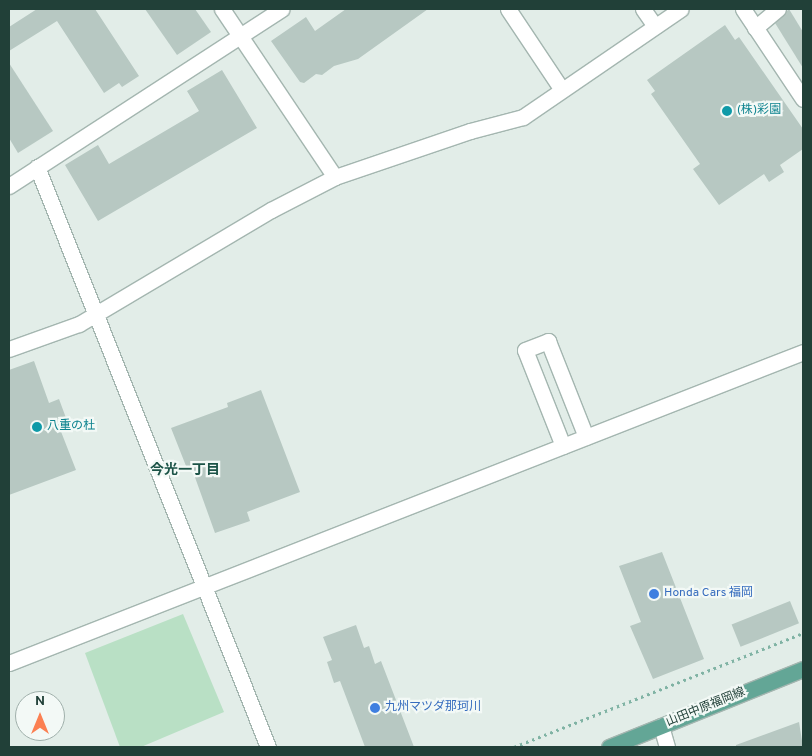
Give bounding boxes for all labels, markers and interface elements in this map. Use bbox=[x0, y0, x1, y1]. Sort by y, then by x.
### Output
place label: (株)彩園 bbox=[737, 104, 781, 118]
marker: (株)彩園 bbox=[721, 105, 733, 117]
place label: 八重の杜 bbox=[47, 420, 95, 434]
marker: 八重の杜 bbox=[31, 421, 43, 433]
district label: 今光一丁目 bbox=[150, 463, 220, 479]
place label: Honda Cars 福岡 bbox=[664, 587, 753, 601]
marker: Honda Cars 福岡 bbox=[648, 588, 660, 600]
street label: 山田中原福岡線 bbox=[664, 686, 748, 730]
north arrow bbox=[15, 691, 65, 741]
text: N bbox=[35, 693, 45, 710]
place label: 九州マツダ那珂川 bbox=[385, 701, 481, 715]
marker: 九州マツダ那珂川 bbox=[369, 702, 381, 714]

